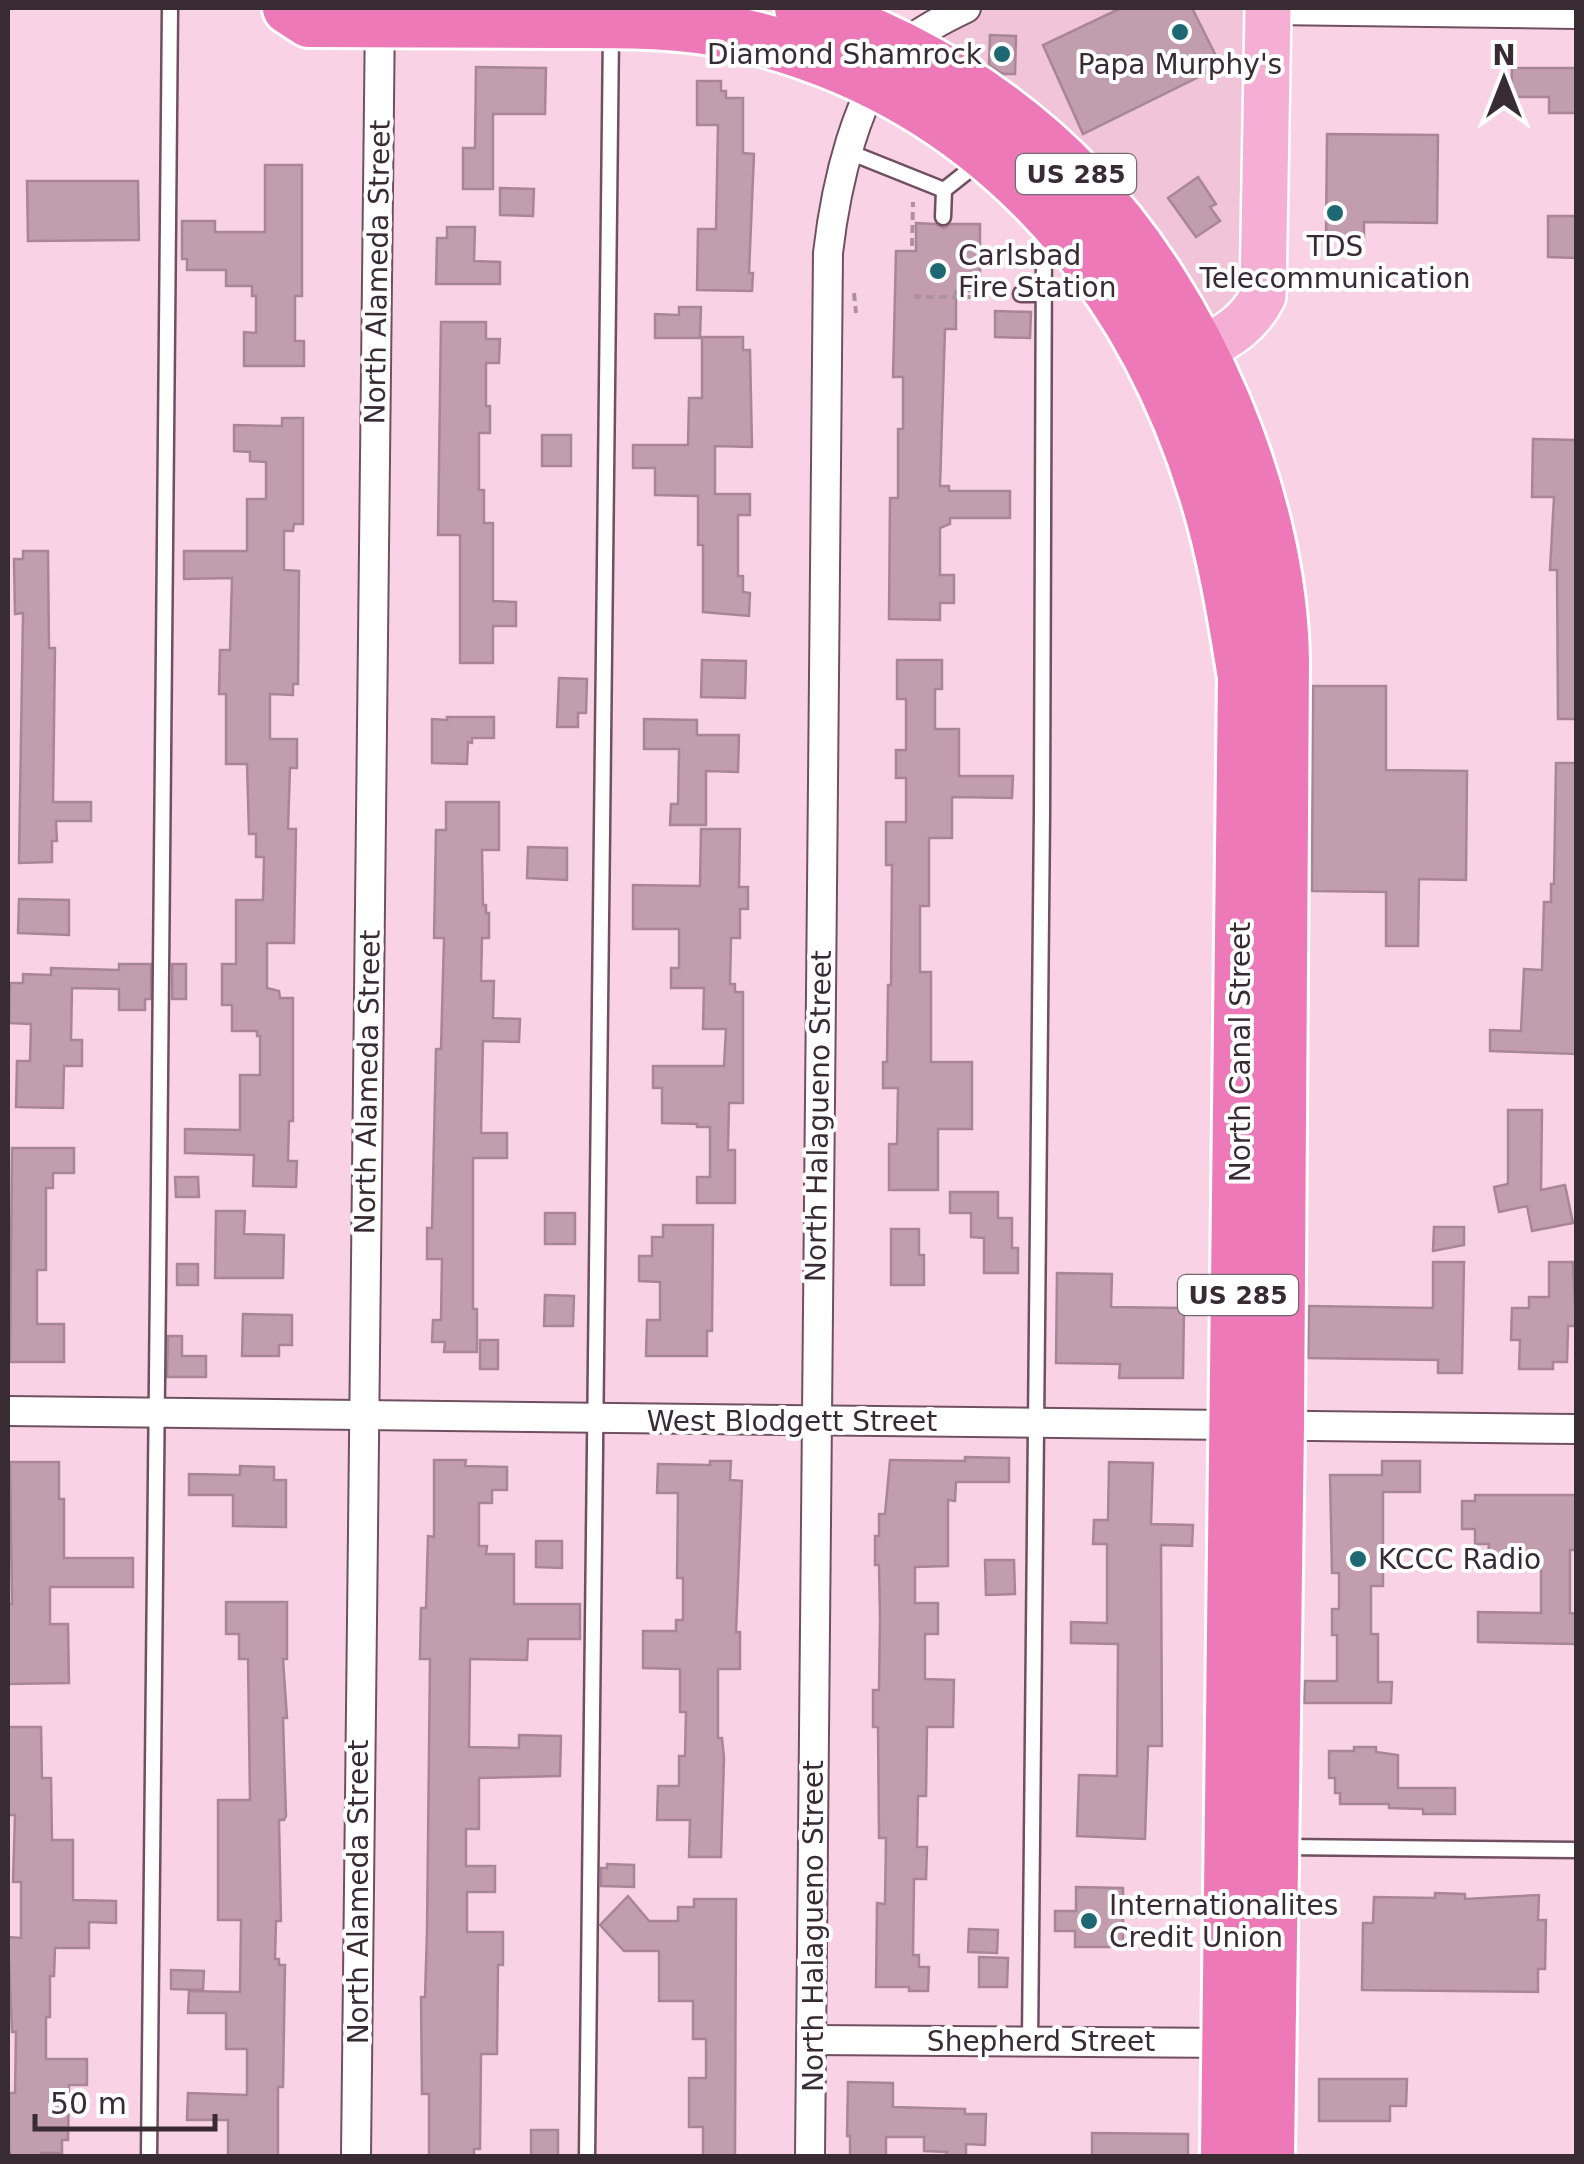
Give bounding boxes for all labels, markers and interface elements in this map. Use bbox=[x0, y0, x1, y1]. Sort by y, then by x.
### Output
marker: Papa Murphy's bbox=[1169, 21, 1191, 43]
north arrow bbox=[1454, 30, 1554, 130]
place label: Diamond Shamrock bbox=[707, 38, 983, 71]
text: N bbox=[1492, 39, 1516, 72]
marker: Diamond Shamrock bbox=[991, 43, 1013, 65]
place label: Papa Murphy's bbox=[1078, 48, 1282, 81]
street label: North Alameda Street bbox=[358, 119, 397, 425]
road number: US 285 bbox=[1016, 154, 1136, 194]
marker: TDS Telecommunication bbox=[1324, 202, 1346, 224]
place label: TDS Telecommunication bbox=[1198, 230, 1471, 295]
place label: Carlsbad Fire Station bbox=[958, 239, 1116, 304]
marker: Carlsbad Fire Station bbox=[927, 260, 949, 282]
street label: North Canal Street bbox=[1224, 922, 1257, 1182]
street label: North Alameda Street bbox=[348, 929, 387, 1235]
street label: North Halagueno Street bbox=[799, 950, 838, 1282]
road number: US 285 bbox=[1178, 1275, 1298, 1315]
street label: West Blodgett Street bbox=[647, 1405, 937, 1438]
place label: KCCC Radio bbox=[1378, 1543, 1541, 1576]
marker: KCCC Radio bbox=[1347, 1548, 1369, 1570]
street label: North Alameda Street bbox=[342, 1740, 375, 2044]
street label: North Halagueno Street bbox=[797, 1760, 830, 2092]
place label: Internationalites Credit Union bbox=[1109, 1889, 1338, 1954]
marker: Internationalites Credit Union bbox=[1078, 1910, 1100, 1932]
street label: Shepherd Street bbox=[927, 2025, 1155, 2058]
scale bar bbox=[35, 2069, 215, 2131]
text: 50 m bbox=[50, 2086, 127, 2121]

